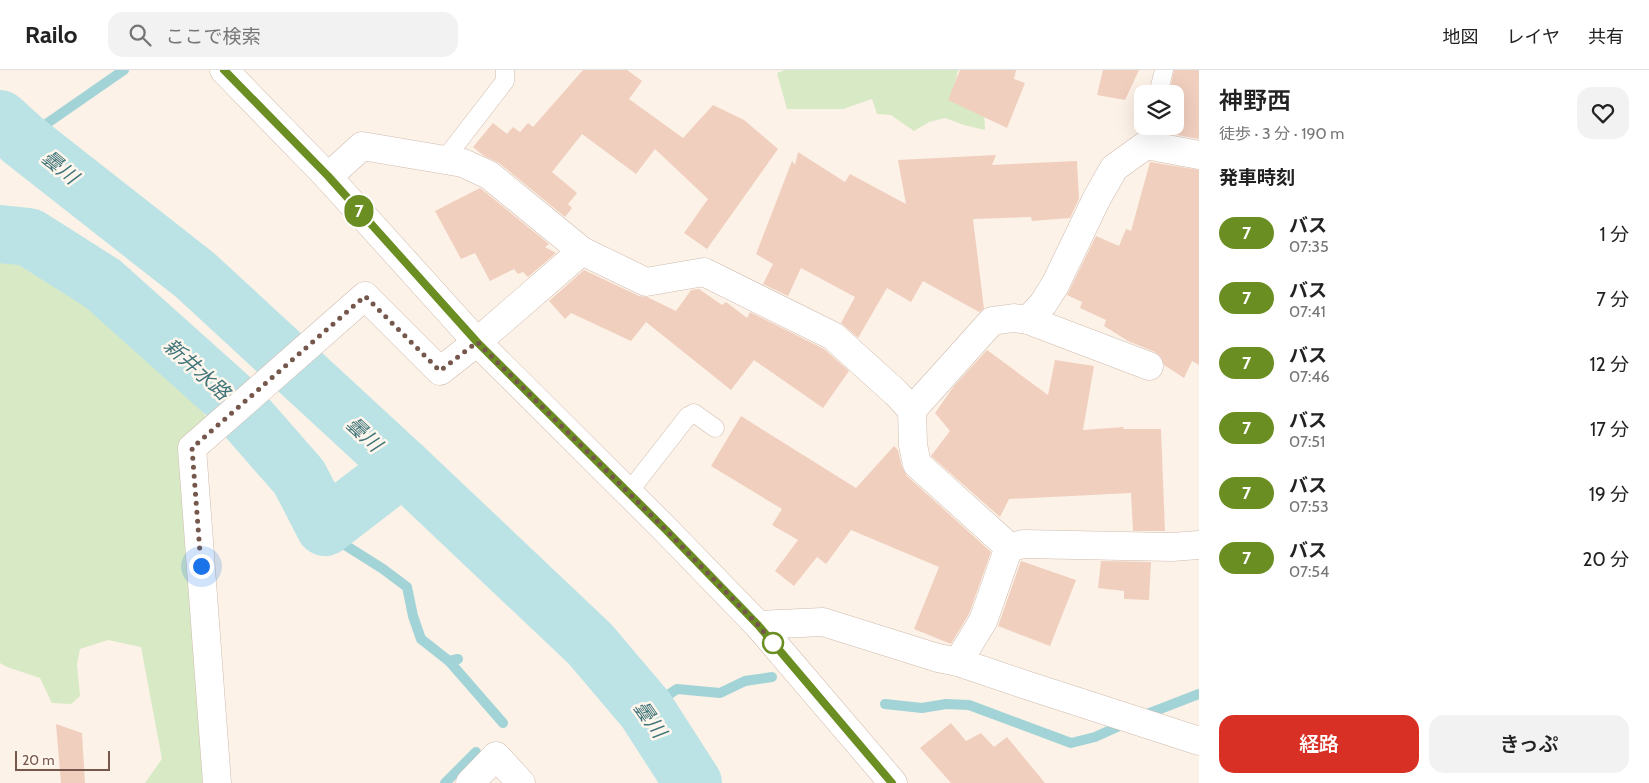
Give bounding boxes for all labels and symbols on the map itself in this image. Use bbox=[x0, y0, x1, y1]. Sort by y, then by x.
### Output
water label: 曇川 bbox=[37, 145, 85, 190]
line badge: 7 bbox=[343, 195, 375, 227]
water label: 新井水路 bbox=[159, 333, 236, 406]
water label: 曇川 bbox=[341, 412, 388, 458]
your location bbox=[189, 554, 214, 579]
unlabelled marker bbox=[762, 632, 784, 654]
water label: 曇川 bbox=[629, 696, 672, 744]
scale bar bbox=[15, 748, 110, 771]

